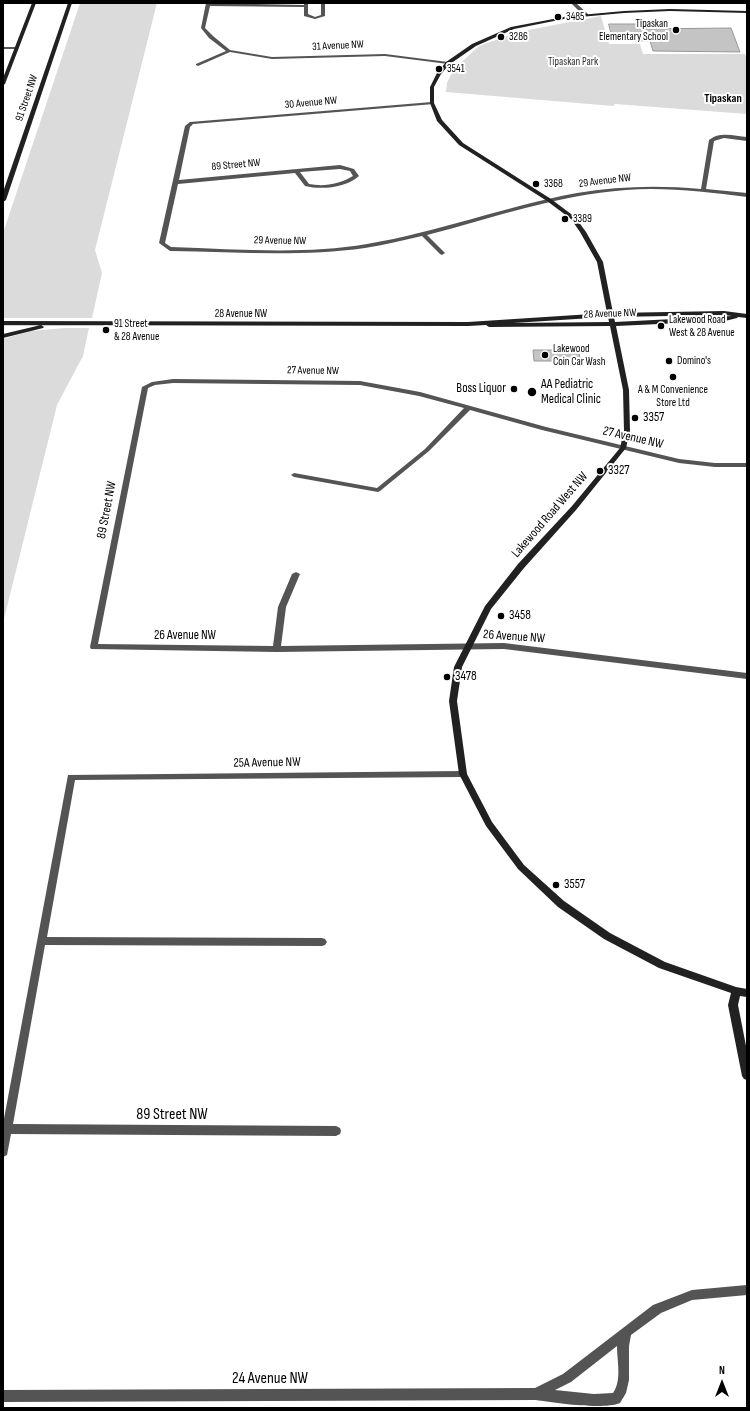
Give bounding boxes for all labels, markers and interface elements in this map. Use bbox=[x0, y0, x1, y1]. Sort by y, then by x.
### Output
place label: 3485 bbox=[566, 10, 584, 24]
marker: 3485 bbox=[553, 12, 563, 22]
place label: Tipaskan Elementary School bbox=[599, 17, 668, 43]
marker: Tipaskan Elementary School bbox=[671, 25, 681, 35]
place label: 3286 bbox=[509, 30, 528, 44]
marker: 3286 bbox=[496, 32, 506, 42]
street label: 31 Avenue NW bbox=[312, 38, 364, 54]
park label: Tipaskan Park bbox=[548, 55, 598, 69]
place label: 3541 bbox=[447, 62, 465, 76]
marker: 3541 bbox=[434, 64, 444, 74]
street label: 91 Street NW bbox=[13, 73, 41, 123]
district label: Tipaskan bbox=[704, 92, 742, 106]
street label: 30 Avenue NW bbox=[284, 94, 338, 112]
street label: 89 Street NW bbox=[211, 156, 261, 174]
street label: 29 Avenue NW bbox=[578, 171, 632, 191]
place label: 3368 bbox=[544, 177, 563, 191]
marker: 3368 bbox=[531, 179, 541, 189]
place label: 3389 bbox=[573, 212, 592, 226]
marker: 3389 bbox=[560, 214, 570, 224]
street label: 29 Avenue NW bbox=[254, 234, 306, 248]
street label: 28 Avenue NW bbox=[584, 306, 636, 322]
street label: 28 Avenue NW bbox=[215, 307, 267, 321]
place label: Lakewood Road West & 28 Avenue bbox=[669, 313, 735, 339]
place label: 91 Street & 28 Avenue bbox=[114, 317, 159, 343]
marker: Lakewood Road West & 28 Avenue bbox=[656, 321, 666, 331]
marker: 91 Street & 28 Avenue bbox=[101, 325, 111, 335]
place label: Lakewood Coin Car Wash bbox=[553, 342, 605, 368]
marker: Lakewood Coin Car Wash bbox=[540, 350, 550, 360]
place label: Domino's bbox=[677, 354, 711, 368]
marker: Domino's bbox=[664, 356, 674, 366]
street label: 27 Avenue NW bbox=[287, 364, 339, 378]
marker: A & M Convenience Store Ltd bbox=[668, 372, 678, 382]
place label: AA Pediatric Medical Clinic bbox=[541, 377, 601, 408]
place label: Boss Liquor bbox=[456, 381, 506, 397]
place label: A & M Convenience Store Ltd bbox=[638, 383, 708, 409]
marker: Boss Liquor bbox=[509, 384, 519, 394]
marker: AA Pediatric Medical Clinic bbox=[526, 386, 538, 398]
place label: 3357 bbox=[643, 410, 664, 426]
marker: 3357 bbox=[630, 413, 640, 423]
street label: 27 Avenue NW bbox=[601, 423, 665, 453]
place label: 3327 bbox=[608, 463, 629, 479]
marker: 3327 bbox=[595, 466, 605, 476]
street label: Lakewood Road West NW bbox=[509, 469, 591, 561]
street label: 89 Street NW bbox=[94, 480, 120, 540]
place label: 3458 bbox=[509, 608, 531, 624]
marker: 3458 bbox=[496, 611, 506, 621]
street label: 26 Avenue NW bbox=[483, 627, 545, 647]
street label: 26 Avenue NW bbox=[154, 628, 216, 644]
place label: 3478 bbox=[455, 669, 477, 685]
marker: 3478 bbox=[442, 672, 452, 682]
street label: 25A Avenue NW bbox=[233, 755, 301, 771]
place label: 3557 bbox=[564, 877, 585, 893]
marker: 3557 bbox=[551, 880, 561, 890]
street label: 89 Street NW bbox=[136, 1105, 208, 1125]
north arrow bbox=[702, 1363, 742, 1403]
text: N bbox=[719, 1364, 725, 1377]
street label: 24 Avenue NW bbox=[232, 1369, 308, 1389]

